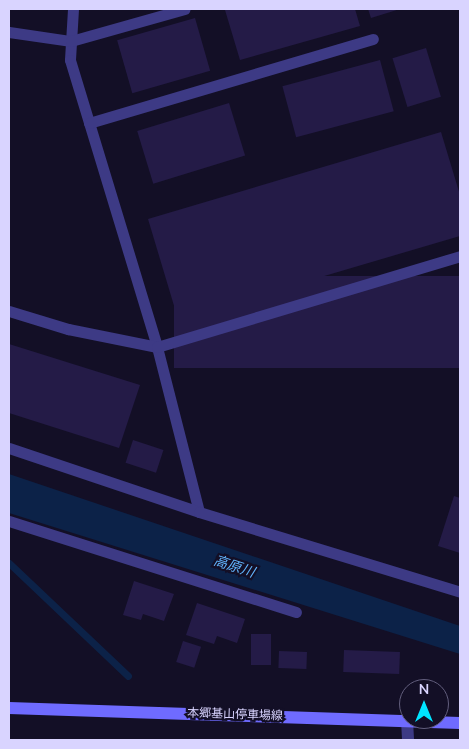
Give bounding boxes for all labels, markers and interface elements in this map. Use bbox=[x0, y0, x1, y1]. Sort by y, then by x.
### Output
water label: 高原川 bbox=[211, 553, 257, 581]
north arrow bbox=[399, 679, 449, 729]
text: N bbox=[419, 680, 429, 699]
street label: 本郷基山停車場線 bbox=[187, 706, 283, 724]

